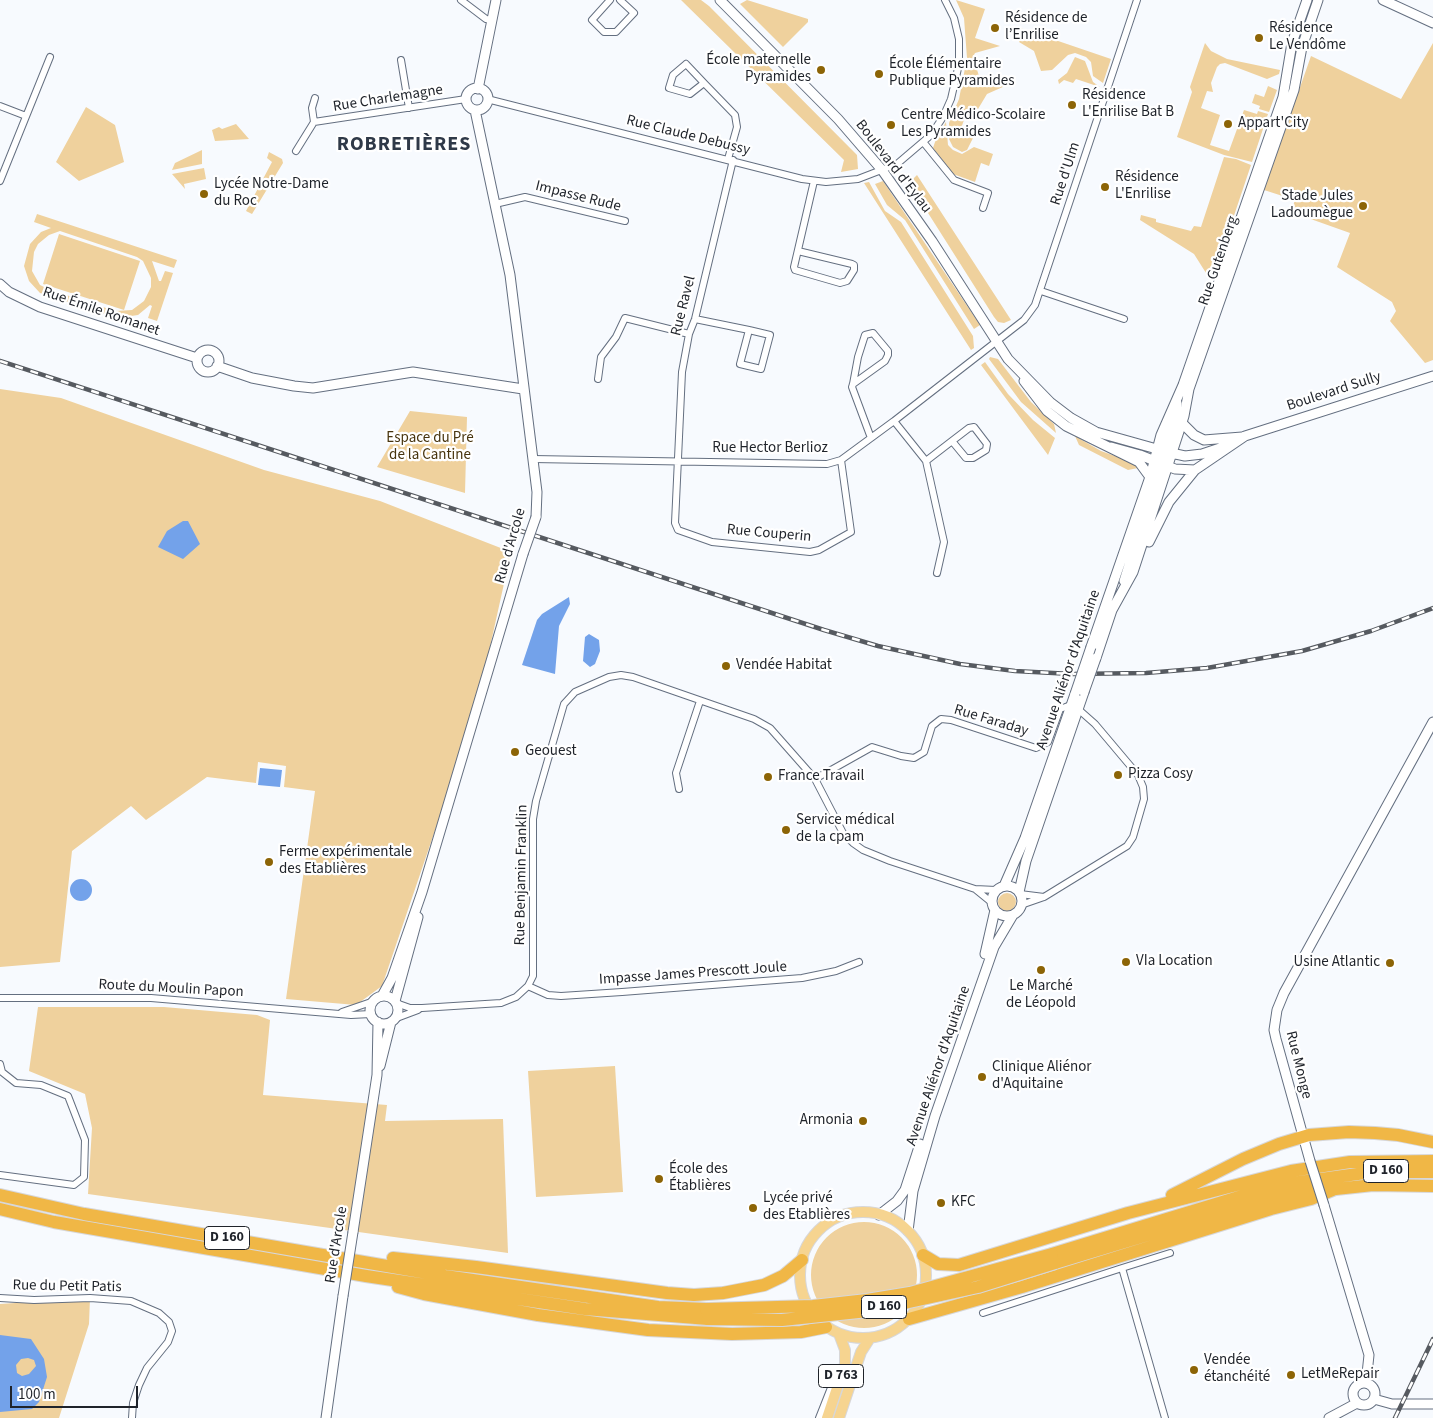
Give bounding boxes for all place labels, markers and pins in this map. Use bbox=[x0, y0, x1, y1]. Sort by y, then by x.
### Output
place label: Résidence de l’Enrilise bbox=[1005, 10, 1087, 45]
place label: Résidence Le Vendôme bbox=[1269, 20, 1346, 55]
marker: Résidence de l’Enrilise bbox=[989, 22, 1001, 34]
marker: Résidence Le Vendôme bbox=[1253, 32, 1265, 44]
place label: École maternelle Pyramides bbox=[706, 52, 811, 87]
place label: École Élémentaire Publique Pyramides bbox=[889, 56, 1014, 91]
marker: École maternelle Pyramides bbox=[815, 64, 827, 76]
marker: École Élémentaire Publique Pyramides bbox=[873, 68, 885, 80]
place label: Résidence L'Enrilise Bat B bbox=[1082, 87, 1174, 122]
marker: Résidence L'Enrilise Bat B bbox=[1066, 99, 1078, 111]
place label: Centre Médico-Scolaire Les Pyramides bbox=[901, 107, 1046, 142]
place label: Appart'City bbox=[1238, 115, 1308, 133]
marker: Appart'City bbox=[1222, 118, 1234, 130]
marker: Centre Médico-Scolaire Les Pyramides bbox=[885, 119, 897, 131]
place label: Résidence L'Enrilise bbox=[1115, 169, 1179, 204]
place label: Lycée Notre-Dame du Roc bbox=[214, 176, 329, 211]
marker: Résidence L'Enrilise bbox=[1099, 181, 1111, 193]
marker: Lycée Notre-Dame du Roc bbox=[198, 188, 210, 200]
place label: Stade Jules Ladoumègue bbox=[1271, 188, 1353, 223]
marker: Stade Jules Ladoumègue bbox=[1357, 200, 1369, 212]
place label: Vendée Habitat bbox=[736, 657, 832, 675]
marker: Vendée Habitat bbox=[720, 660, 732, 672]
place label: Geouest bbox=[525, 743, 576, 761]
marker: Geouest bbox=[509, 746, 521, 758]
place label: Pizza Cosy bbox=[1128, 766, 1193, 784]
place label: France Travail bbox=[778, 768, 864, 786]
marker: Pizza Cosy bbox=[1112, 769, 1124, 781]
marker: France Travail bbox=[762, 771, 774, 783]
place label: Service médical de la cpam bbox=[796, 812, 895, 847]
marker: Service médical de la cpam bbox=[780, 824, 792, 836]
place label: Ferme expérimentale des Etablières bbox=[279, 844, 412, 879]
marker: Ferme expérimentale des Etablières bbox=[263, 856, 275, 868]
place label: VIa Location bbox=[1136, 953, 1213, 971]
place label: Usine Atlantic bbox=[1294, 954, 1380, 972]
marker: VIa Location bbox=[1120, 956, 1132, 968]
marker: Usine Atlantic bbox=[1384, 957, 1396, 969]
marker: Le Marché de Léopold bbox=[1035, 964, 1047, 976]
place label: Le Marché de Léopold bbox=[1006, 978, 1076, 1013]
place label: Clinique Aliénor d'Aquitaine bbox=[992, 1059, 1092, 1094]
marker: Clinique Aliénor d'Aquitaine bbox=[976, 1071, 988, 1083]
place label: Armonia bbox=[800, 1112, 853, 1130]
marker: Armonia bbox=[857, 1115, 869, 1127]
place label: École des Établières bbox=[669, 1161, 731, 1196]
marker: École des Établières bbox=[653, 1173, 665, 1185]
place label: Lycée privé des Etablières bbox=[763, 1190, 850, 1225]
place label: KFC bbox=[951, 1194, 976, 1212]
marker: KFC bbox=[935, 1197, 947, 1209]
marker: Lycée privé des Etablières bbox=[747, 1202, 759, 1214]
place label: Vendée étanchéité bbox=[1204, 1352, 1270, 1387]
marker: Vendée étanchéité bbox=[1188, 1364, 1200, 1376]
place label: LetMeRepair bbox=[1301, 1366, 1379, 1384]
marker: LetMeRepair bbox=[1285, 1369, 1297, 1381]

